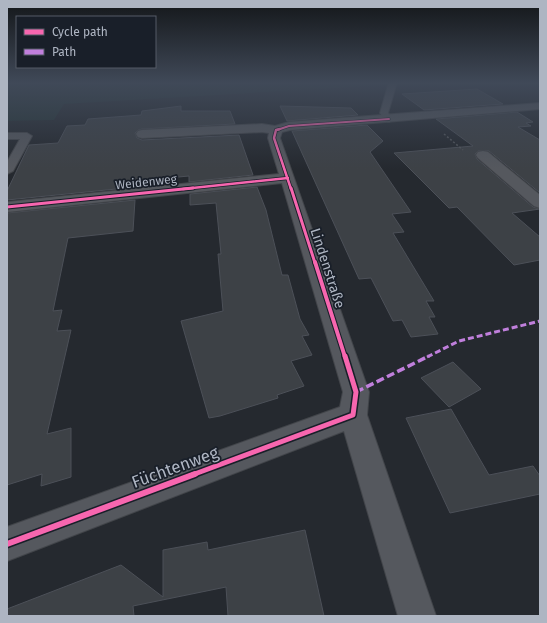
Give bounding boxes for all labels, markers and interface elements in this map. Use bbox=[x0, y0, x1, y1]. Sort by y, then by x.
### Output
legend bbox=[16, 16, 156, 68]
text: Cycle path bbox=[52, 25, 108, 39]
text: Path bbox=[52, 45, 76, 59]
street label: Weidenweg bbox=[115, 172, 178, 192]
street label: Lindenstraße bbox=[307, 226, 348, 310]
street label: Füchtenweg bbox=[129, 442, 222, 493]

